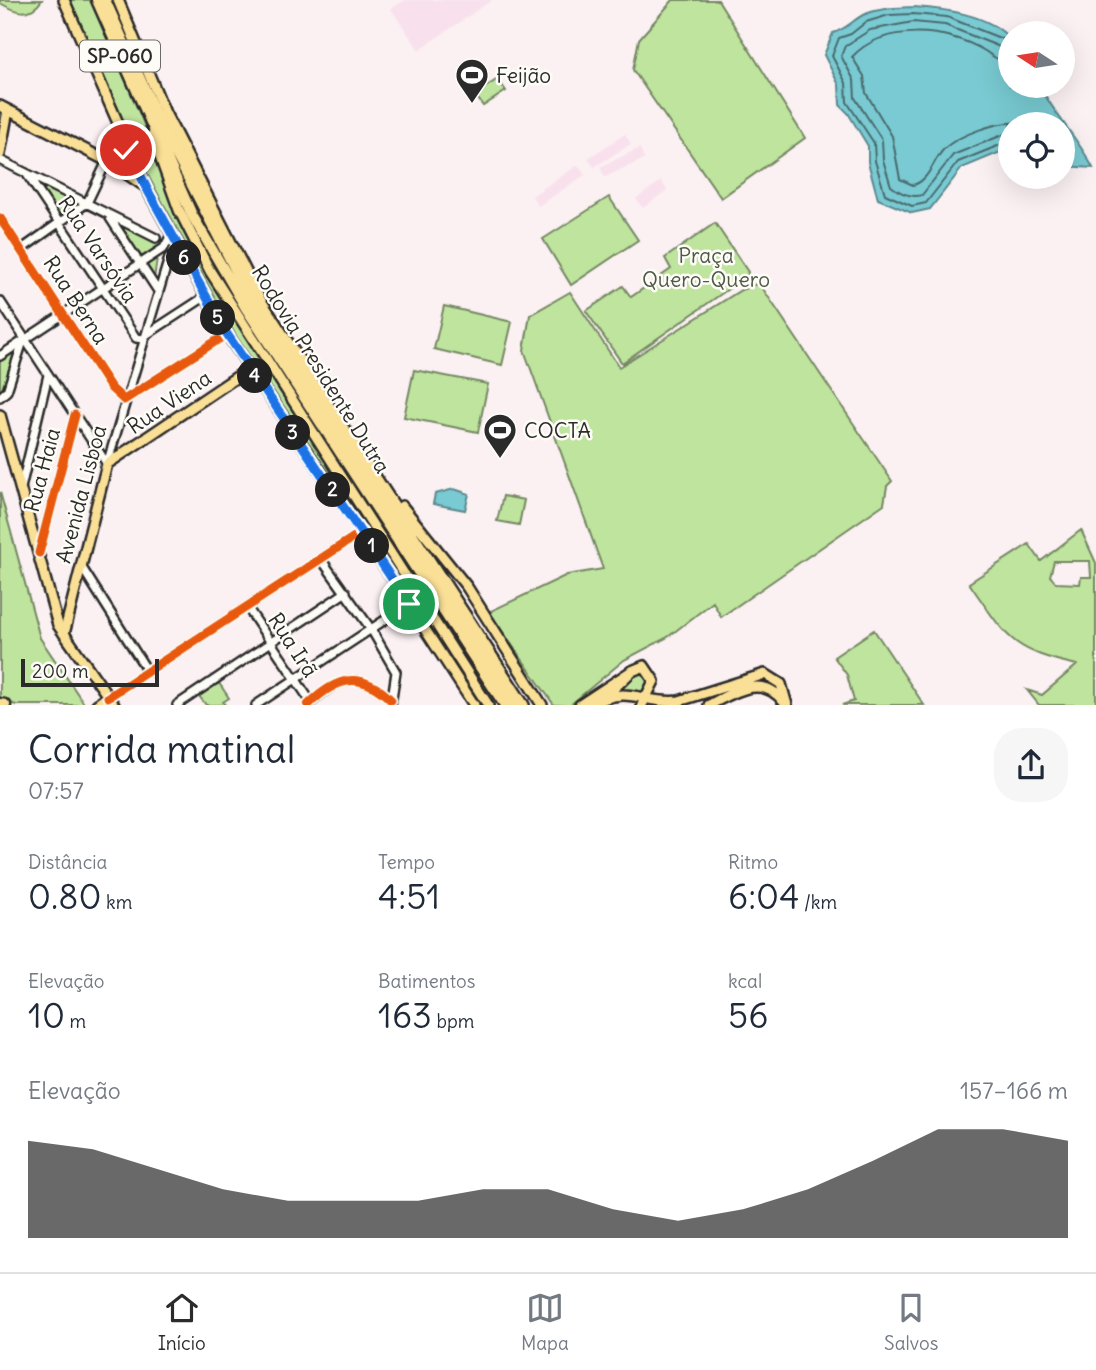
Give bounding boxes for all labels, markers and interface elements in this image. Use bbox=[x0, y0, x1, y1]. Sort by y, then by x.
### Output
north arrow bbox=[998, 21, 1074, 98]
map controls bbox=[998, 21, 1075, 189]
road number: SP-060 bbox=[80, 40, 160, 72]
sports icon: Feijão bbox=[453, 56, 491, 105]
place label: Feijão bbox=[496, 62, 551, 89]
button: locate bbox=[998, 112, 1075, 189]
pin bbox=[96, 120, 156, 180]
icon: check bbox=[107, 131, 145, 169]
street label: Rua Varsóvia bbox=[52, 190, 144, 308]
pin: 6 bbox=[166, 240, 202, 276]
park label: Praça Quero-Quero bbox=[642, 242, 770, 293]
text: 6 bbox=[178, 245, 189, 269]
street label: Rua Berna bbox=[37, 251, 115, 349]
street label: Rodovia Presidente Dutra bbox=[246, 260, 396, 478]
pin: 5 bbox=[200, 300, 235, 336]
text: 5 bbox=[212, 305, 223, 329]
pin: 4 bbox=[238, 358, 272, 394]
text: 4 bbox=[249, 363, 260, 387]
street label: Rua Viena bbox=[122, 364, 216, 440]
sports icon: COCTA bbox=[481, 411, 519, 460]
pin: 3 bbox=[276, 416, 310, 450]
place label: COCTA bbox=[524, 417, 591, 444]
text: 3 bbox=[287, 420, 298, 444]
street label: Avenida Lisboa bbox=[50, 422, 112, 566]
street label: Rua Haia bbox=[18, 425, 66, 515]
pin: 2 bbox=[316, 472, 350, 508]
text: 2 bbox=[327, 477, 338, 501]
pin: 1 bbox=[354, 528, 390, 564]
text: 1 bbox=[368, 533, 375, 557]
pin bbox=[379, 574, 439, 634]
icon: arrive bbox=[390, 585, 428, 623]
street label: Rua Irã bbox=[262, 608, 324, 682]
scale bar bbox=[21, 656, 159, 688]
text: 200 m bbox=[32, 659, 89, 683]
text: Corrida matinal bbox=[28, 726, 295, 773]
button: share bbox=[994, 728, 1068, 802]
text: 07:57 bbox=[28, 776, 84, 805]
text: Distância bbox=[28, 850, 107, 874]
text: Tempo bbox=[378, 850, 435, 874]
text: Ritmo bbox=[728, 850, 778, 874]
text: 0.80 bbox=[28, 874, 101, 918]
text: 4:51 bbox=[378, 874, 440, 918]
text: 6:04 bbox=[728, 874, 799, 918]
text: km bbox=[101, 890, 132, 914]
text: /km bbox=[799, 890, 837, 914]
text: Elevação bbox=[28, 969, 105, 993]
text: Batimentos bbox=[378, 969, 475, 993]
text: kcal bbox=[728, 969, 762, 993]
text: 10 bbox=[28, 993, 65, 1037]
text: 163 bbox=[378, 993, 432, 1037]
text: 56 bbox=[728, 993, 768, 1037]
text: m bbox=[65, 1009, 86, 1033]
text: bpm bbox=[432, 1009, 475, 1033]
text: Elevação bbox=[28, 1076, 121, 1105]
text: 157–166 m bbox=[960, 1076, 1068, 1105]
tab: Início bbox=[158, 1289, 206, 1355]
tab: Mapa bbox=[521, 1289, 569, 1355]
tab: Salvos bbox=[884, 1289, 938, 1355]

